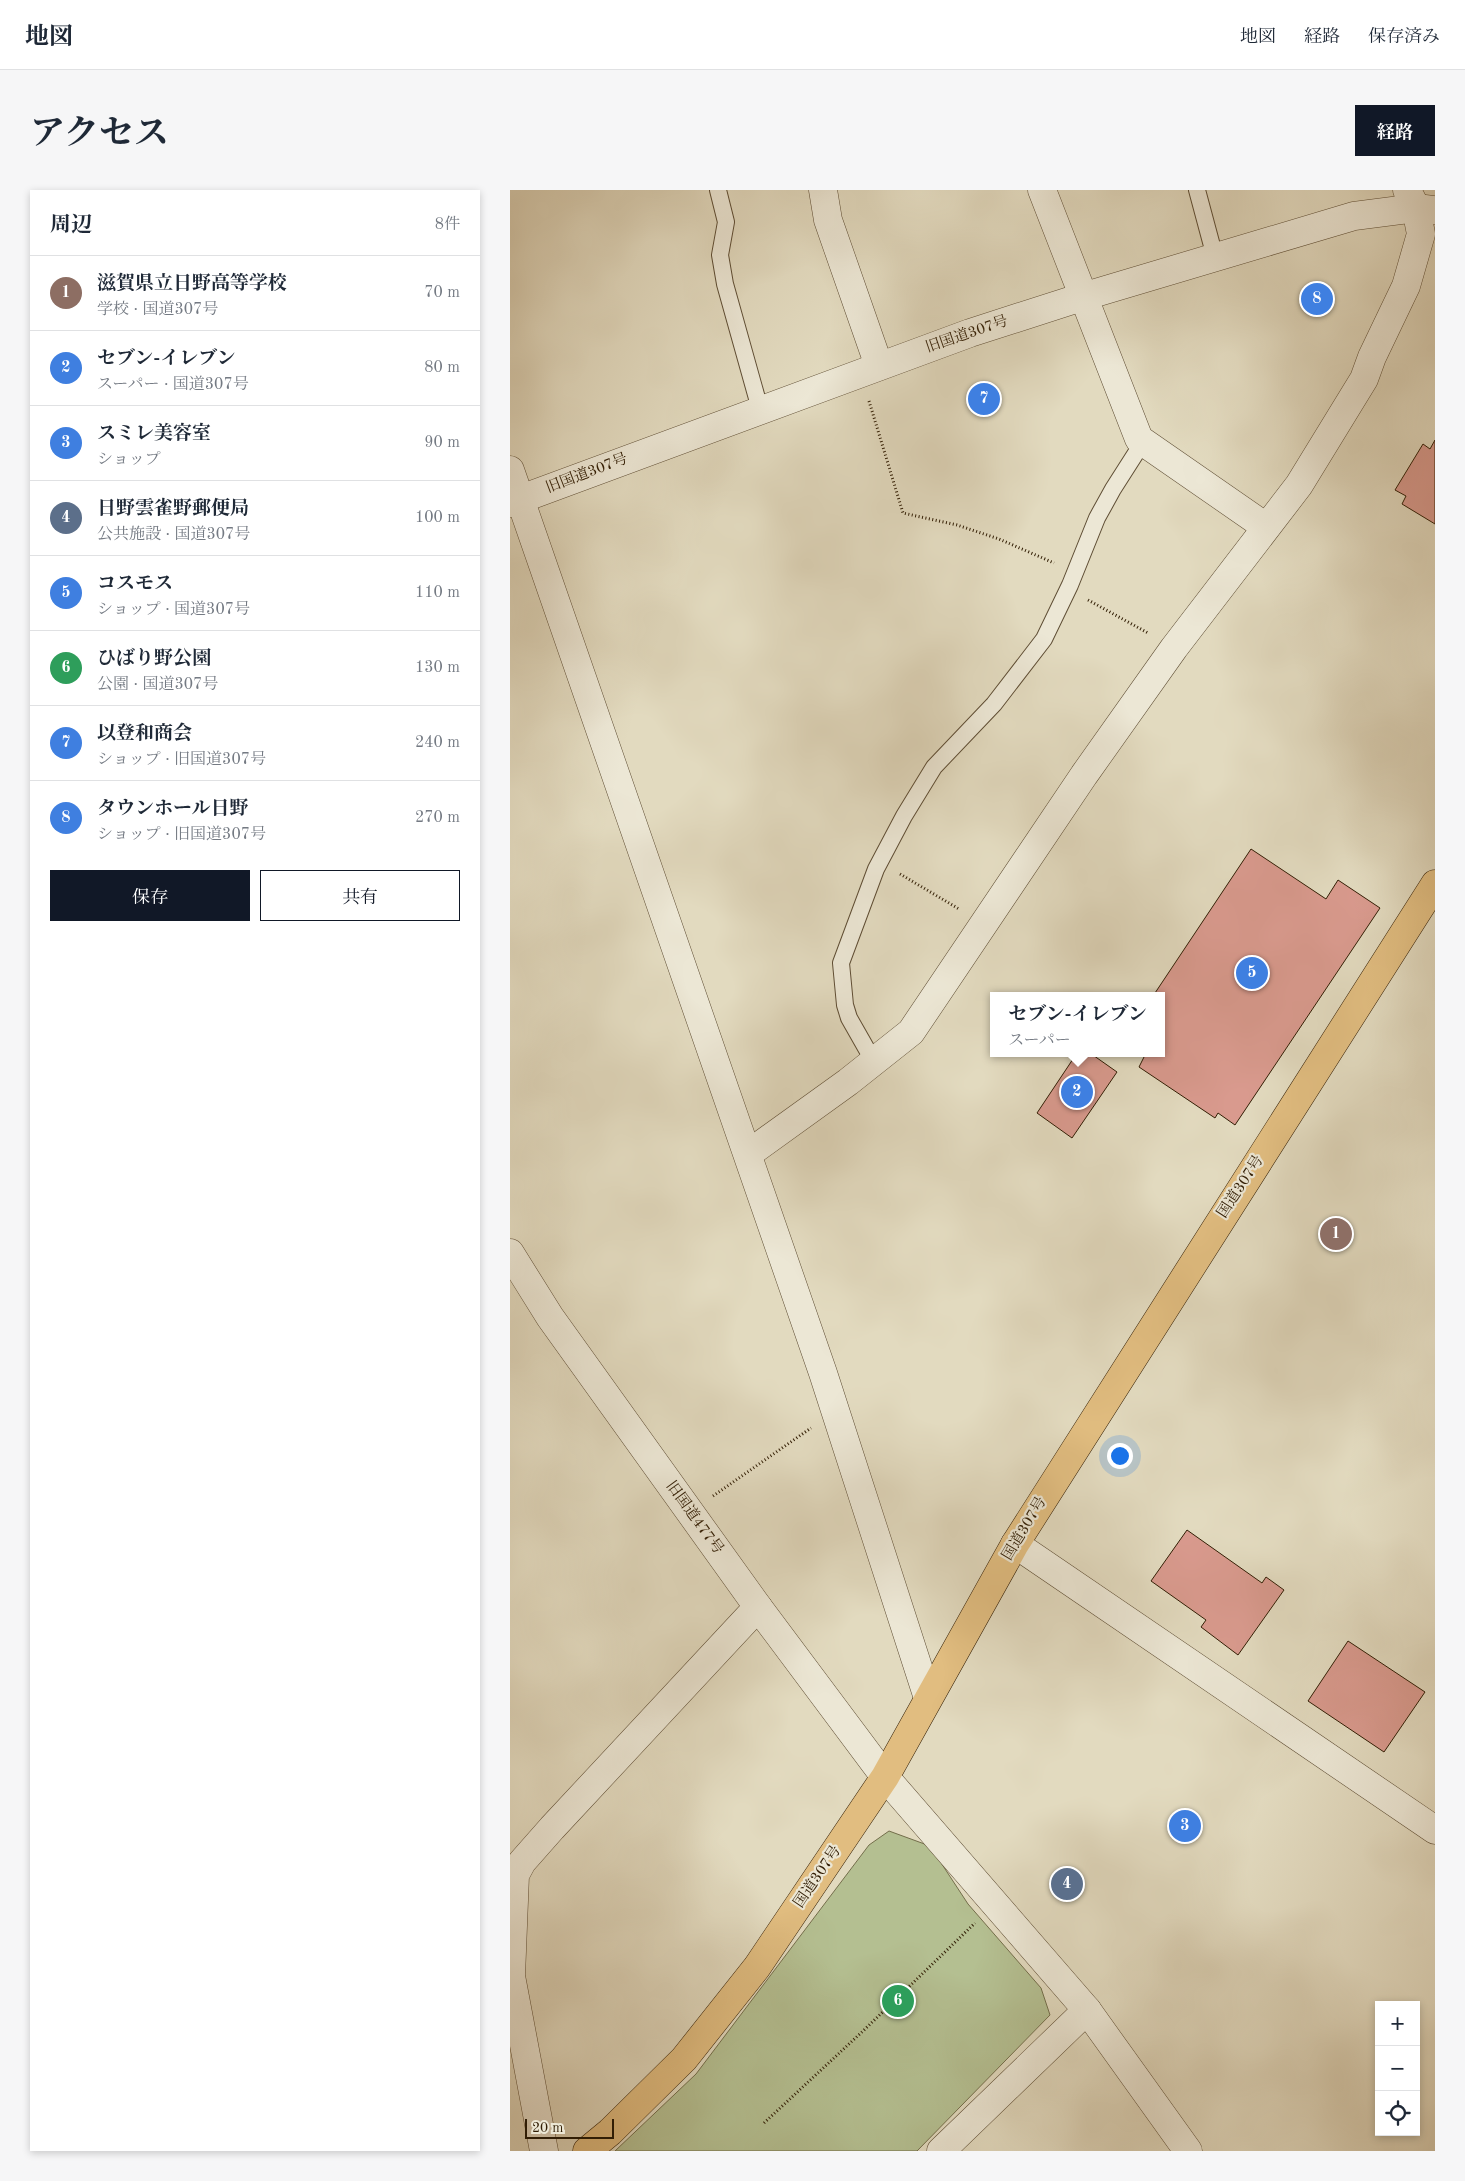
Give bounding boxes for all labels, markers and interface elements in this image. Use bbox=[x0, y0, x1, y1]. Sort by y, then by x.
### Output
text: 地図 bbox=[25, 26, 73, 50]
text: 地図 bbox=[1240, 28, 1276, 46]
text: 経路 bbox=[1304, 28, 1340, 46]
text: 保存済み bbox=[1368, 28, 1440, 46]
button: 経路 bbox=[1355, 105, 1435, 156]
text: アクセス bbox=[30, 117, 169, 152]
text: 周辺 bbox=[50, 215, 92, 236]
text: 8件 bbox=[435, 217, 460, 233]
text: 滋賀県立日野高等学校 bbox=[97, 275, 287, 294]
pin: 8 bbox=[1301, 280, 1333, 318]
text: 1 bbox=[61, 285, 71, 301]
text: 70 m bbox=[424, 285, 460, 301]
text: 学校 · 国道307号 bbox=[97, 302, 218, 318]
street label: 旧国道307号 bbox=[923, 312, 1010, 356]
text: セブン-イレブン bbox=[97, 350, 236, 369]
text: 2 bbox=[61, 360, 71, 376]
text: 80 m bbox=[424, 360, 460, 376]
text: スーパー · 国道307号 bbox=[97, 377, 249, 393]
pin: 7 bbox=[968, 380, 1000, 418]
text: スミレ美容室 bbox=[97, 425, 211, 444]
text: 3 bbox=[61, 435, 71, 451]
text: 90 m bbox=[424, 435, 460, 451]
street label: 旧国道307号 bbox=[543, 450, 630, 496]
text: ショップ bbox=[97, 452, 161, 468]
text: 日野雲雀野郵便局 bbox=[97, 500, 249, 519]
text: 4 bbox=[61, 510, 71, 526]
text: 100 m bbox=[415, 510, 460, 526]
text: 公共施設 · 国道307号 bbox=[97, 527, 250, 543]
text: コスモス bbox=[97, 575, 173, 594]
text: 5 bbox=[61, 585, 71, 601]
text: 110 m bbox=[415, 585, 460, 601]
text: ショップ · 国道307号 bbox=[97, 602, 250, 618]
text: ひばり野公園 bbox=[97, 650, 211, 669]
text: 6 bbox=[61, 660, 71, 676]
text: 130 m bbox=[415, 660, 460, 676]
text: 公園 · 国道307号 bbox=[97, 677, 218, 693]
text: 以登和商会 bbox=[97, 725, 192, 744]
text: 7 bbox=[61, 735, 71, 751]
text: 240 m bbox=[415, 735, 460, 751]
text: ショップ · 旧国道307号 bbox=[97, 752, 266, 768]
text: タウンホール日野 bbox=[97, 800, 249, 819]
text: 8 bbox=[61, 810, 71, 826]
text: 270 m bbox=[415, 810, 460, 826]
text: ショップ · 旧国道307号 bbox=[97, 827, 266, 843]
button: 保存 bbox=[50, 870, 250, 921]
button: 共有 bbox=[260, 870, 460, 921]
pin: 5 bbox=[1236, 954, 1268, 992]
popup bbox=[990, 992, 1165, 1057]
text: セブン-イレブン bbox=[1008, 1006, 1147, 1025]
text: スーパー bbox=[1008, 1033, 1071, 1049]
pin: 2 bbox=[1061, 1073, 1093, 1111]
street label: 国道307号 bbox=[1214, 1152, 1267, 1221]
pin: 1 bbox=[1320, 1215, 1352, 1253]
your location bbox=[1107, 1443, 1133, 1469]
street label: 旧国道477号 bbox=[663, 1478, 727, 1557]
street label: 国道307号 bbox=[999, 1494, 1050, 1563]
pin: 3 bbox=[1169, 1807, 1201, 1845]
street label: 国道307号 bbox=[790, 1842, 844, 1911]
pin: 4 bbox=[1051, 1865, 1083, 1903]
pin: 6 bbox=[882, 1982, 914, 2020]
map controls bbox=[1375, 2001, 1420, 2136]
button: + bbox=[1375, 2001, 1420, 2046]
button: − bbox=[1375, 2046, 1420, 2091]
button: locate bbox=[1375, 2091, 1420, 2136]
scale bar bbox=[525, 2116, 614, 2139]
text: 20 m bbox=[532, 2121, 563, 2135]

